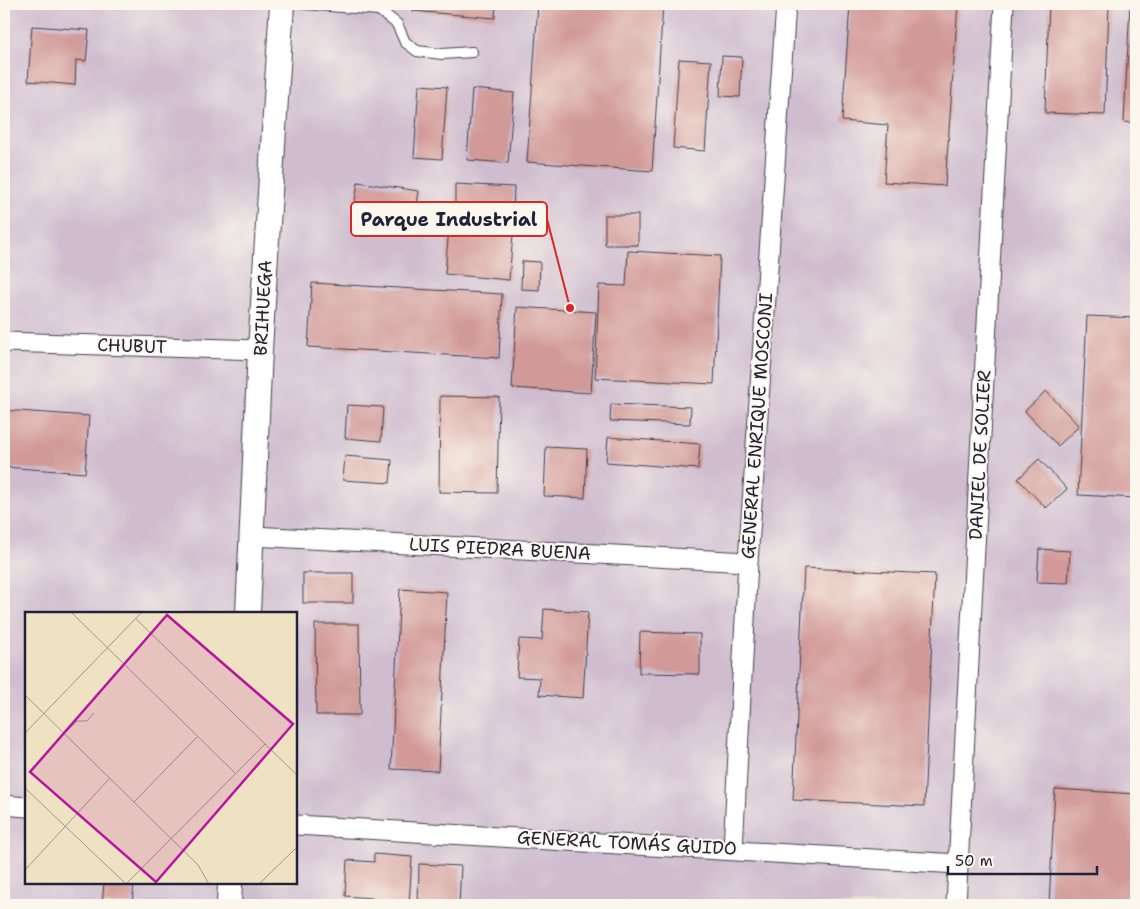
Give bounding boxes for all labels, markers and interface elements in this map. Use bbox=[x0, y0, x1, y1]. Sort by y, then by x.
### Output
callout: Parque Industrial bbox=[351, 202, 547, 236]
text: Parque Industrial bbox=[361, 207, 538, 232]
street label: BRIHUEGA bbox=[249, 259, 277, 357]
street label: GENERAL ENRIQUE MOSCONI bbox=[736, 292, 778, 560]
street label: CHUBUT bbox=[97, 333, 167, 359]
street label: DANIEL DE SOLIER bbox=[964, 369, 996, 541]
street label: LUIS PIEDRA BUENA bbox=[408, 532, 592, 566]
inset map bbox=[25, 612, 298, 884]
street label: GENERAL TOMÁS GUIDO bbox=[517, 825, 737, 861]
scale bar bbox=[948, 844, 1096, 876]
text: 50 m bbox=[955, 851, 993, 871]

